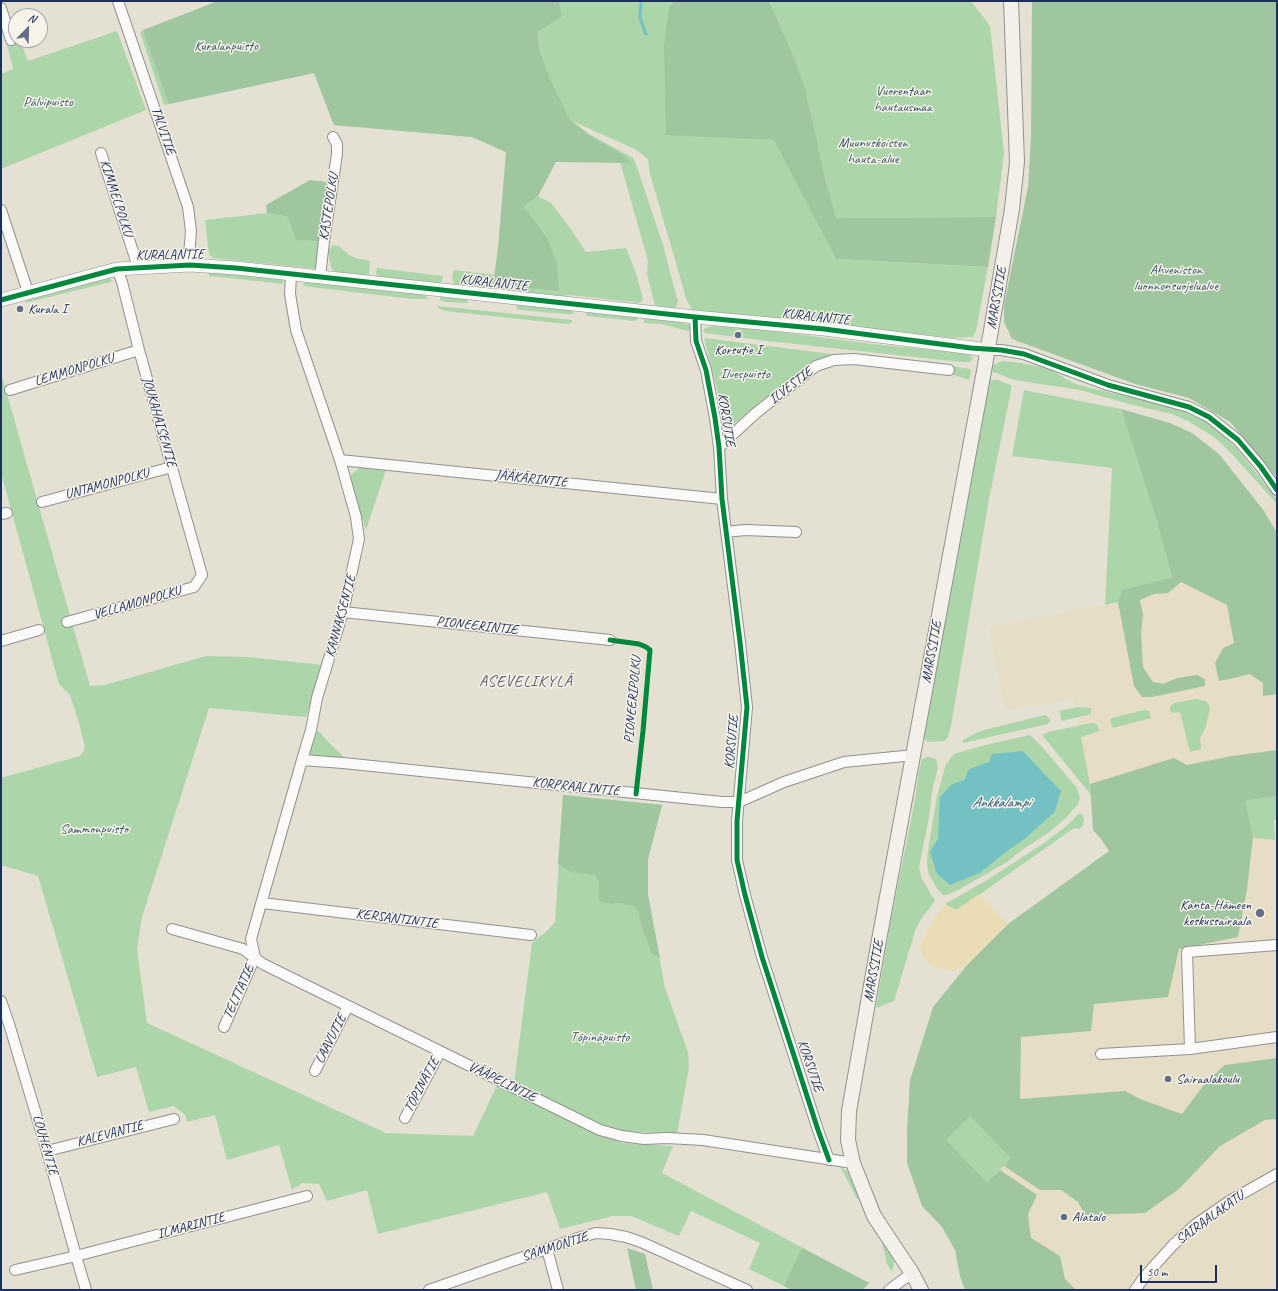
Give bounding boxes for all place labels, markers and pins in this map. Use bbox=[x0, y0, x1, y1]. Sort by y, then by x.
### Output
place label: Kurala I bbox=[28, 301, 67, 317]
marker: Kurala I bbox=[15, 304, 25, 314]
marker: Korsutie I bbox=[733, 330, 743, 340]
place label: Korsutie I bbox=[715, 342, 761, 358]
place label: Kanta-Hämeen keskussairaala bbox=[1180, 897, 1251, 930]
marker: Kanta-Hämeen keskussairaala bbox=[1254, 907, 1266, 919]
place label: Sairaalakoulu bbox=[1176, 1071, 1239, 1087]
marker: Sairaalakoulu bbox=[1163, 1074, 1173, 1084]
place label: Alatalo bbox=[1072, 1209, 1105, 1225]
marker: Alatalo bbox=[1059, 1212, 1069, 1222]

